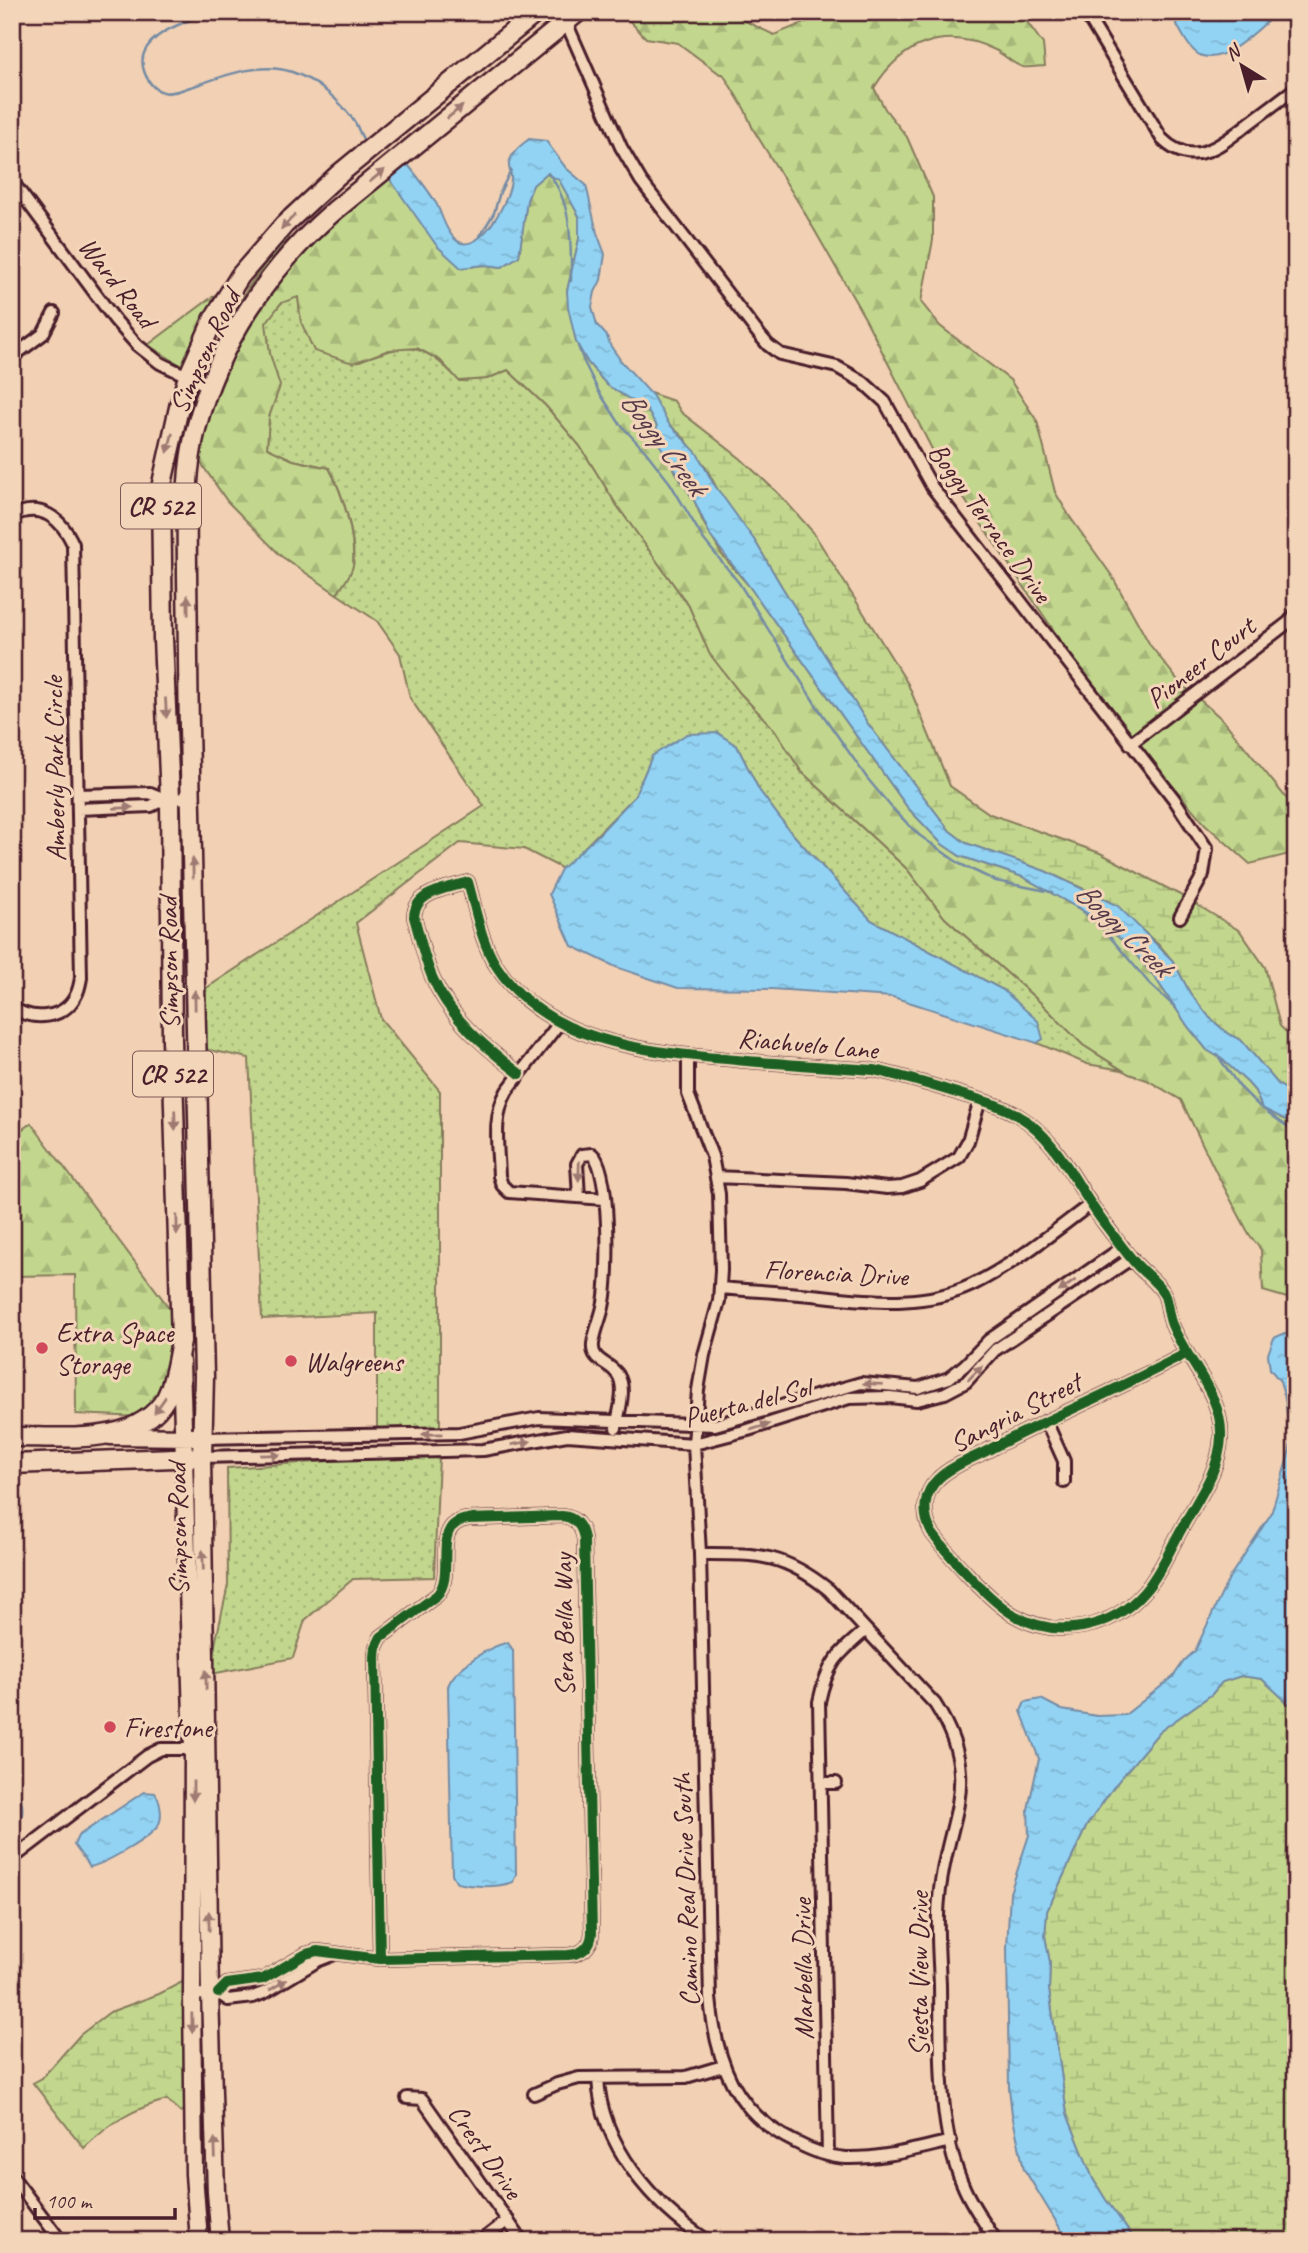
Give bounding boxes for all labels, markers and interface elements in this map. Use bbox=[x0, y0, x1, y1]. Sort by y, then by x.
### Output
north arrow bbox=[1206, 32, 1276, 102]
text: N bbox=[1220, 38, 1247, 66]
one-way arrow bbox=[446, 104, 464, 120]
one-way arrow bbox=[368, 168, 386, 183]
one-way arrow bbox=[279, 213, 296, 230]
street label: Ward Road bbox=[71, 230, 167, 338]
street label: Simpson Road bbox=[161, 280, 250, 419]
water label: Boggy Creek bbox=[613, 383, 719, 507]
one-way arrow bbox=[164, 432, 175, 454]
street label: Boggy Terrace Drive bbox=[921, 436, 1061, 611]
road number: CR 522 bbox=[121, 484, 201, 528]
one-way arrow bbox=[182, 594, 193, 616]
street label: Pioneer Court bbox=[1139, 607, 1264, 716]
street label: Amberly Park Circle bbox=[35, 674, 74, 862]
one-way arrow bbox=[160, 697, 171, 719]
one-way arrow bbox=[112, 802, 134, 813]
one-way arrow bbox=[187, 856, 198, 878]
water label: Boggy Creek bbox=[1067, 873, 1184, 988]
street label: Simpson Road bbox=[150, 893, 187, 1029]
one-way arrow bbox=[189, 989, 201, 1011]
street label: Riachuelo Lane bbox=[737, 1020, 881, 1067]
road number: CR 522 bbox=[133, 1051, 213, 1096]
one-way arrow bbox=[169, 1109, 181, 1131]
one-way arrow bbox=[573, 1160, 584, 1182]
one-way arrow bbox=[172, 1215, 183, 1237]
street label: Florencia Drive bbox=[763, 1251, 911, 1294]
one-way arrow bbox=[1058, 1279, 1076, 1293]
place label: Extra Space Storage bbox=[56, 1315, 175, 1382]
marker: Extra Space Storage bbox=[34, 1340, 50, 1356]
place label: Walgreens bbox=[305, 1344, 405, 1379]
marker: Walgreens bbox=[283, 1353, 299, 1369]
street label: Sangria Street bbox=[944, 1363, 1090, 1460]
one-way arrow bbox=[966, 1365, 983, 1381]
street label: Puerta del Sol bbox=[680, 1369, 819, 1435]
one-way arrow bbox=[862, 1378, 884, 1389]
one-way arrow bbox=[153, 1396, 167, 1414]
one-way arrow bbox=[749, 1421, 770, 1431]
one-way arrow bbox=[420, 1428, 442, 1440]
one-way arrow bbox=[510, 1437, 532, 1448]
one-way arrow bbox=[259, 1450, 281, 1461]
street label: Simpson Road bbox=[159, 1459, 196, 1595]
one-way arrow bbox=[197, 1548, 209, 1570]
street label: Sera Bella Way bbox=[545, 1551, 582, 1697]
one-way arrow bbox=[200, 1668, 212, 1690]
place label: Firestone bbox=[124, 1710, 214, 1745]
marker: Firestone bbox=[102, 1719, 118, 1735]
street label: Camino Real Drive South bbox=[664, 1771, 707, 2007]
one-way arrow bbox=[187, 1780, 199, 1802]
street label: Siesta View Drive bbox=[901, 1890, 936, 2056]
street label: Marbella Drive bbox=[784, 1896, 821, 2040]
one-way arrow bbox=[203, 1910, 215, 1932]
one-way arrow bbox=[269, 1979, 288, 1992]
one-way arrow bbox=[186, 2012, 198, 2034]
street label: Crest Drive bbox=[440, 2097, 532, 2207]
one-way arrow bbox=[209, 2137, 220, 2159]
scale bar bbox=[35, 2176, 175, 2220]
text: 100 m bbox=[46, 2188, 93, 2214]

